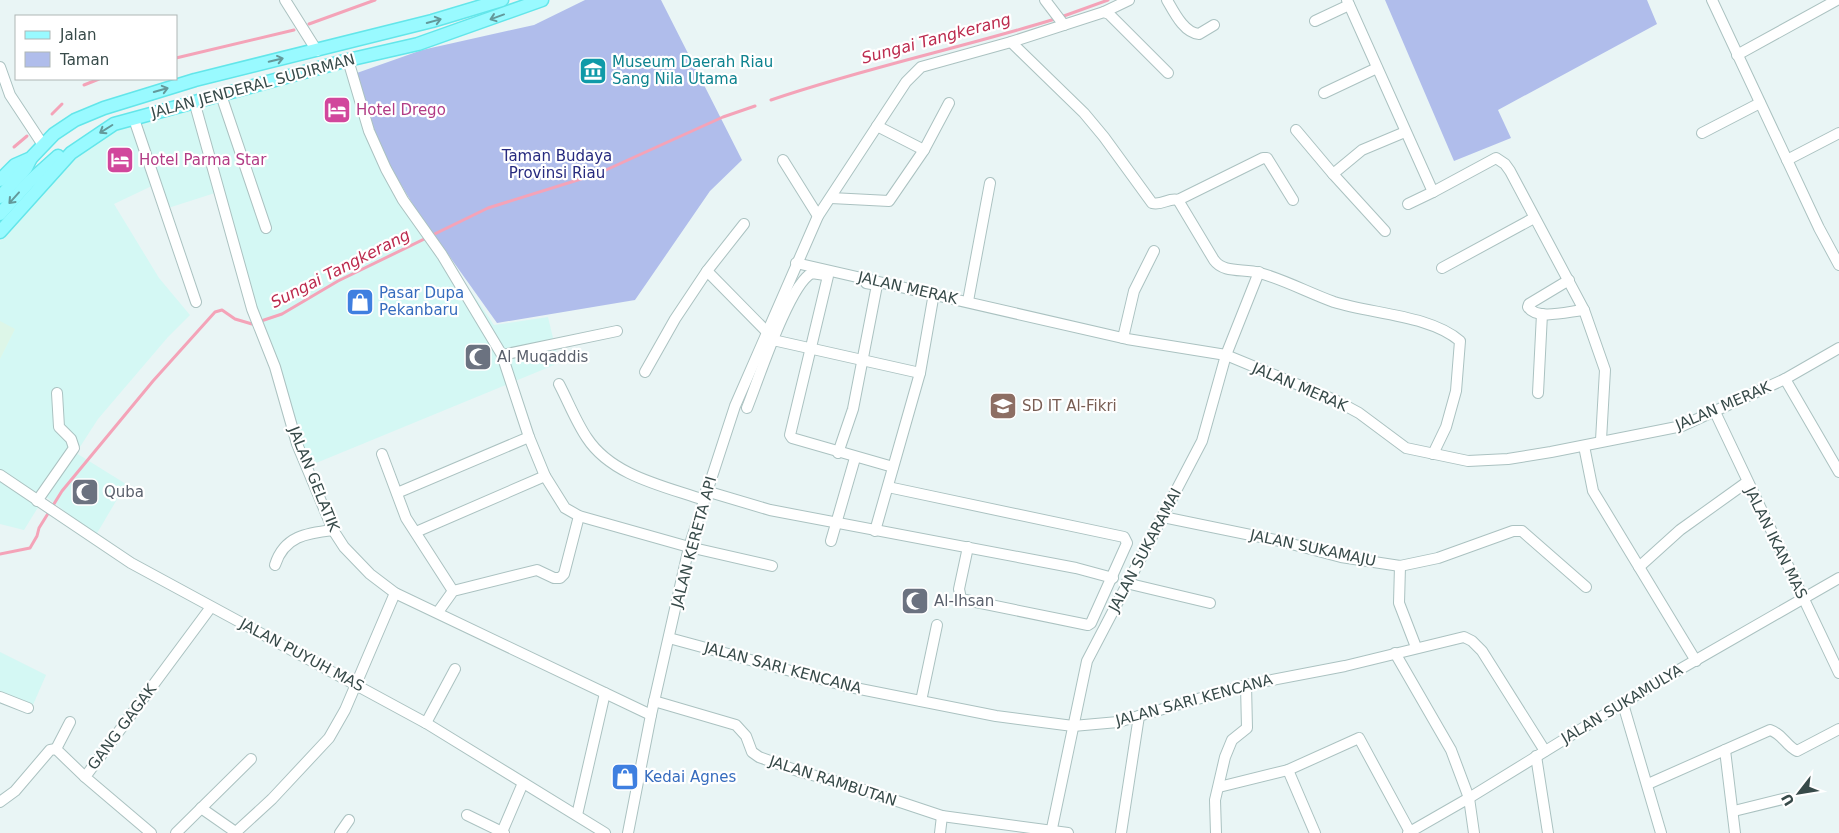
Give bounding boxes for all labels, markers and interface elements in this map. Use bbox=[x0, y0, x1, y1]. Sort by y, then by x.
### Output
water label: Sungai Tangkerang bbox=[859, 9, 1013, 68]
one-way arrow bbox=[490, 13, 505, 22]
legend bbox=[15, 15, 178, 80]
one-way arrow bbox=[425, 16, 441, 25]
text: Jalan bbox=[59, 26, 96, 44]
street label: JALAN JENDERAL SUDIRMAN bbox=[148, 50, 357, 122]
text: Taman bbox=[59, 51, 109, 69]
place label: Museum Daerah Riau Sang Nila Utama bbox=[612, 53, 773, 88]
one-way arrow bbox=[268, 55, 284, 65]
museum icon: Museum Daerah Riau Sang Nila Utama bbox=[578, 56, 608, 86]
one-way arrow bbox=[153, 84, 169, 94]
hotel icon: Hotel Drego bbox=[322, 95, 352, 125]
place label: Hotel Drego bbox=[356, 101, 446, 119]
one-way arrow bbox=[99, 125, 113, 135]
hotel icon: Hotel Parma Star bbox=[105, 145, 135, 175]
park label: Taman Budaya Provinsi Riau bbox=[501, 147, 612, 182]
place label: Hotel Parma Star bbox=[139, 151, 267, 169]
one-way arrow bbox=[8, 191, 20, 204]
water label: Sungai Tangkerang bbox=[267, 225, 413, 312]
street label: JALAN MERAK bbox=[855, 268, 961, 308]
place label: Pasar Dupa Pekanbaru bbox=[379, 284, 464, 319]
shop icon: Pasar Dupa Pekanbaru bbox=[345, 287, 375, 317]
mosque icon: Al Muqaddis bbox=[463, 342, 493, 372]
place label: Al Muqaddis bbox=[497, 348, 589, 366]
street label: JALAN MERAK bbox=[1249, 358, 1351, 416]
street label: JALAN MERAK bbox=[1672, 377, 1774, 435]
school or university icon: SD IT Al-Fikri bbox=[988, 391, 1018, 421]
place label: SD IT Al-Fikri bbox=[1022, 397, 1117, 415]
street label: JALAN GELATIK bbox=[284, 423, 344, 535]
street label: JALAN KERETA API bbox=[668, 474, 720, 611]
mosque icon: Quba bbox=[70, 477, 100, 507]
place label: Quba bbox=[104, 483, 144, 501]
street label: JALAN IKAN MAS bbox=[1741, 483, 1811, 602]
street label: JALAN SUKARAMAI bbox=[1104, 485, 1185, 616]
street label: JALAN SUKAMAJU bbox=[1247, 526, 1378, 570]
mosque icon: Al-Ihsan bbox=[900, 586, 930, 616]
place label: Al-Ihsan bbox=[934, 592, 994, 610]
street label: JALAN PUYUH MAS bbox=[236, 614, 367, 695]
street label: JALAN SARI KENCANA bbox=[702, 638, 864, 698]
street label: JALAN SUKAMULYA bbox=[1557, 660, 1687, 748]
street label: JALAN SARI KENCANA bbox=[1113, 670, 1275, 730]
street label: GANG GAGAK bbox=[84, 680, 161, 773]
street label: JALAN RAMBUTAN bbox=[766, 752, 899, 810]
shop icon: Kedai Agnes bbox=[610, 762, 640, 792]
place label: Kedai Agnes bbox=[644, 768, 736, 786]
north arrow bbox=[1774, 768, 1824, 818]
text: U bbox=[1778, 791, 1798, 809]

